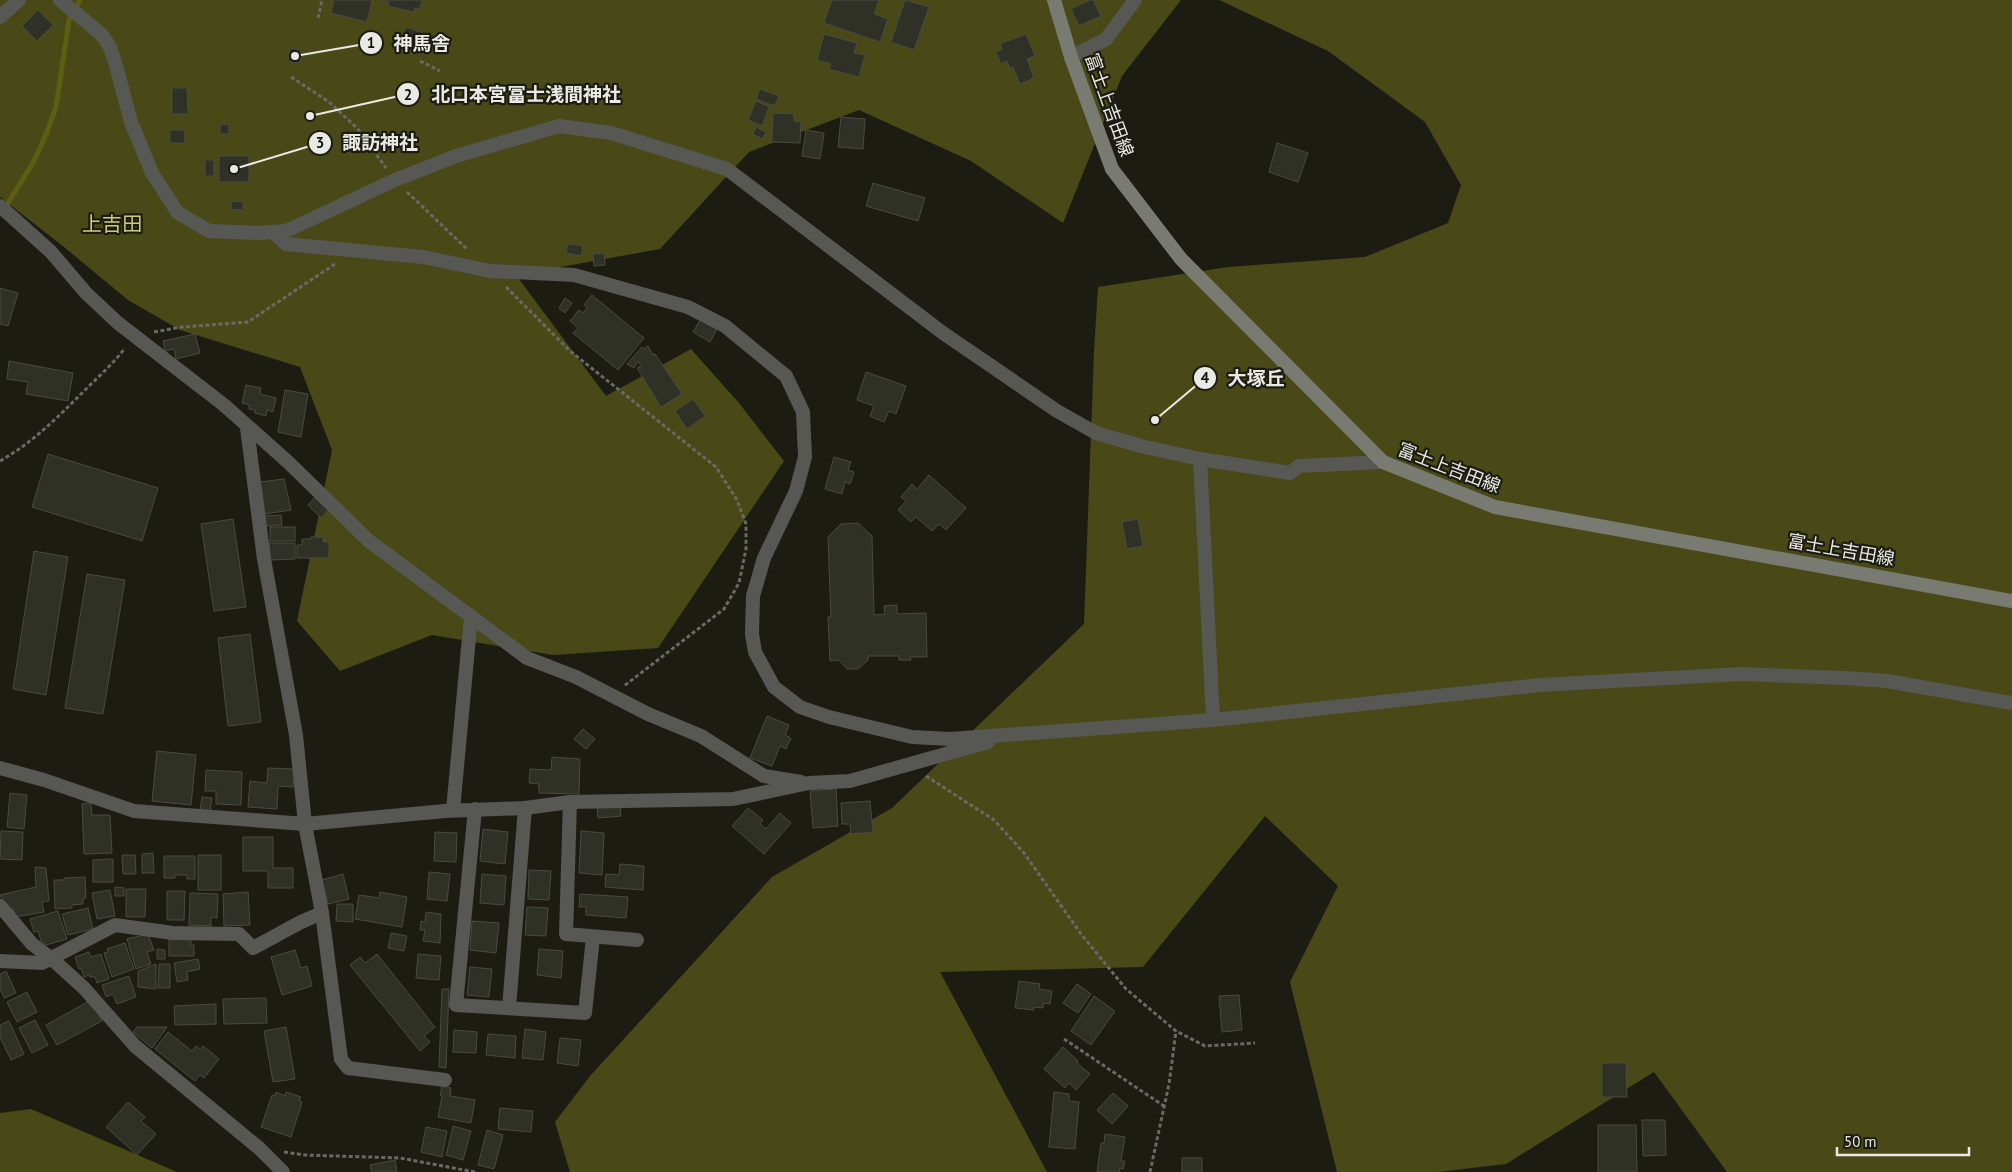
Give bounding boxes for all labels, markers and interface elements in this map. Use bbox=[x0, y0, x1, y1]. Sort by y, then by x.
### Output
callout: 神馬舎 bbox=[359, 26, 461, 60]
text: 神馬舎 bbox=[393, 31, 451, 55]
text: 1 bbox=[367, 33, 375, 52]
street label: 富士上吉田線 bbox=[1080, 50, 1139, 160]
callout: 北口本宮冨士浅間神社 bbox=[396, 77, 631, 111]
text: 北口本宮冨士浅間神社 bbox=[431, 82, 621, 106]
text: 2 bbox=[404, 85, 412, 104]
callout: 諏訪神社 bbox=[307, 126, 428, 160]
text: 諏訪神社 bbox=[342, 130, 418, 154]
text: 3 bbox=[316, 133, 324, 152]
district label: 上吉田 bbox=[82, 211, 142, 237]
callout: 大塚丘 bbox=[1193, 361, 1295, 395]
text: 大塚丘 bbox=[1227, 366, 1285, 390]
text: 4 bbox=[1201, 368, 1210, 387]
street label: 富士上吉田線 bbox=[1395, 437, 1504, 498]
street label: 富士上吉田線 bbox=[1786, 529, 1896, 570]
scale bar bbox=[1837, 1124, 1970, 1156]
text: 50 m bbox=[1844, 1132, 1877, 1151]

